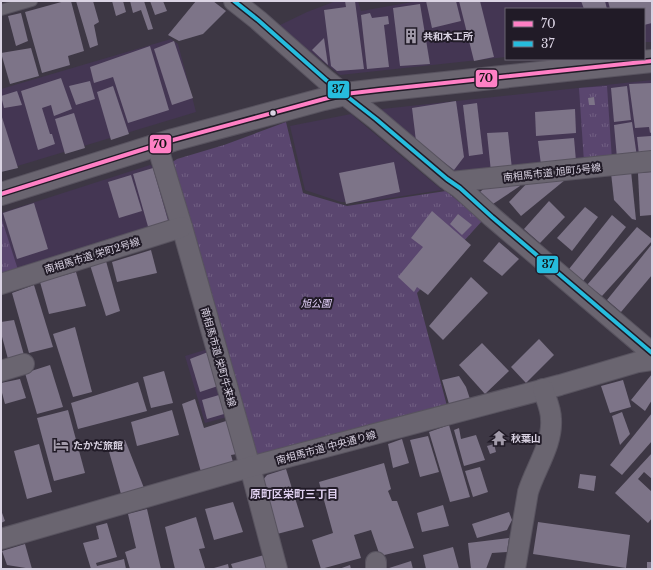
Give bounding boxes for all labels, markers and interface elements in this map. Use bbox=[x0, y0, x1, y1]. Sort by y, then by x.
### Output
legend bbox=[505, 8, 645, 60]
text: 70 bbox=[541, 16, 556, 31]
building icon: 共和木工所 bbox=[402, 27, 420, 45]
place label: 共和木工所 bbox=[423, 30, 473, 43]
text: 37 bbox=[541, 36, 555, 51]
line badge: 70 bbox=[475, 69, 498, 88]
text: 70 bbox=[479, 71, 493, 85]
line badge: 37 bbox=[327, 80, 350, 99]
text: 37 bbox=[332, 82, 345, 96]
unlabelled marker bbox=[268, 108, 278, 118]
line badge: 70 bbox=[149, 134, 172, 154]
text: 70 bbox=[153, 137, 167, 151]
street label: 南相馬市道 旭町5号線 bbox=[502, 161, 602, 184]
street label: 南相馬市道 栄町2号線 bbox=[43, 235, 141, 276]
line badge: 37 bbox=[536, 255, 559, 274]
text: 37 bbox=[542, 257, 555, 271]
park label: 旭公園 bbox=[301, 297, 333, 310]
street label: 南相馬市道 栄町牛来線 bbox=[198, 306, 239, 408]
street label: 南相馬市道 中央通り線 bbox=[275, 428, 377, 467]
temple icon: 秋葉山 bbox=[490, 429, 508, 447]
place label: 秋葉山 bbox=[511, 432, 541, 445]
hotel icon: たかだ旅館 bbox=[52, 436, 70, 454]
place label: たかだ旅館 bbox=[73, 439, 123, 452]
district label: 原町区栄町三丁目 bbox=[250, 487, 338, 501]

